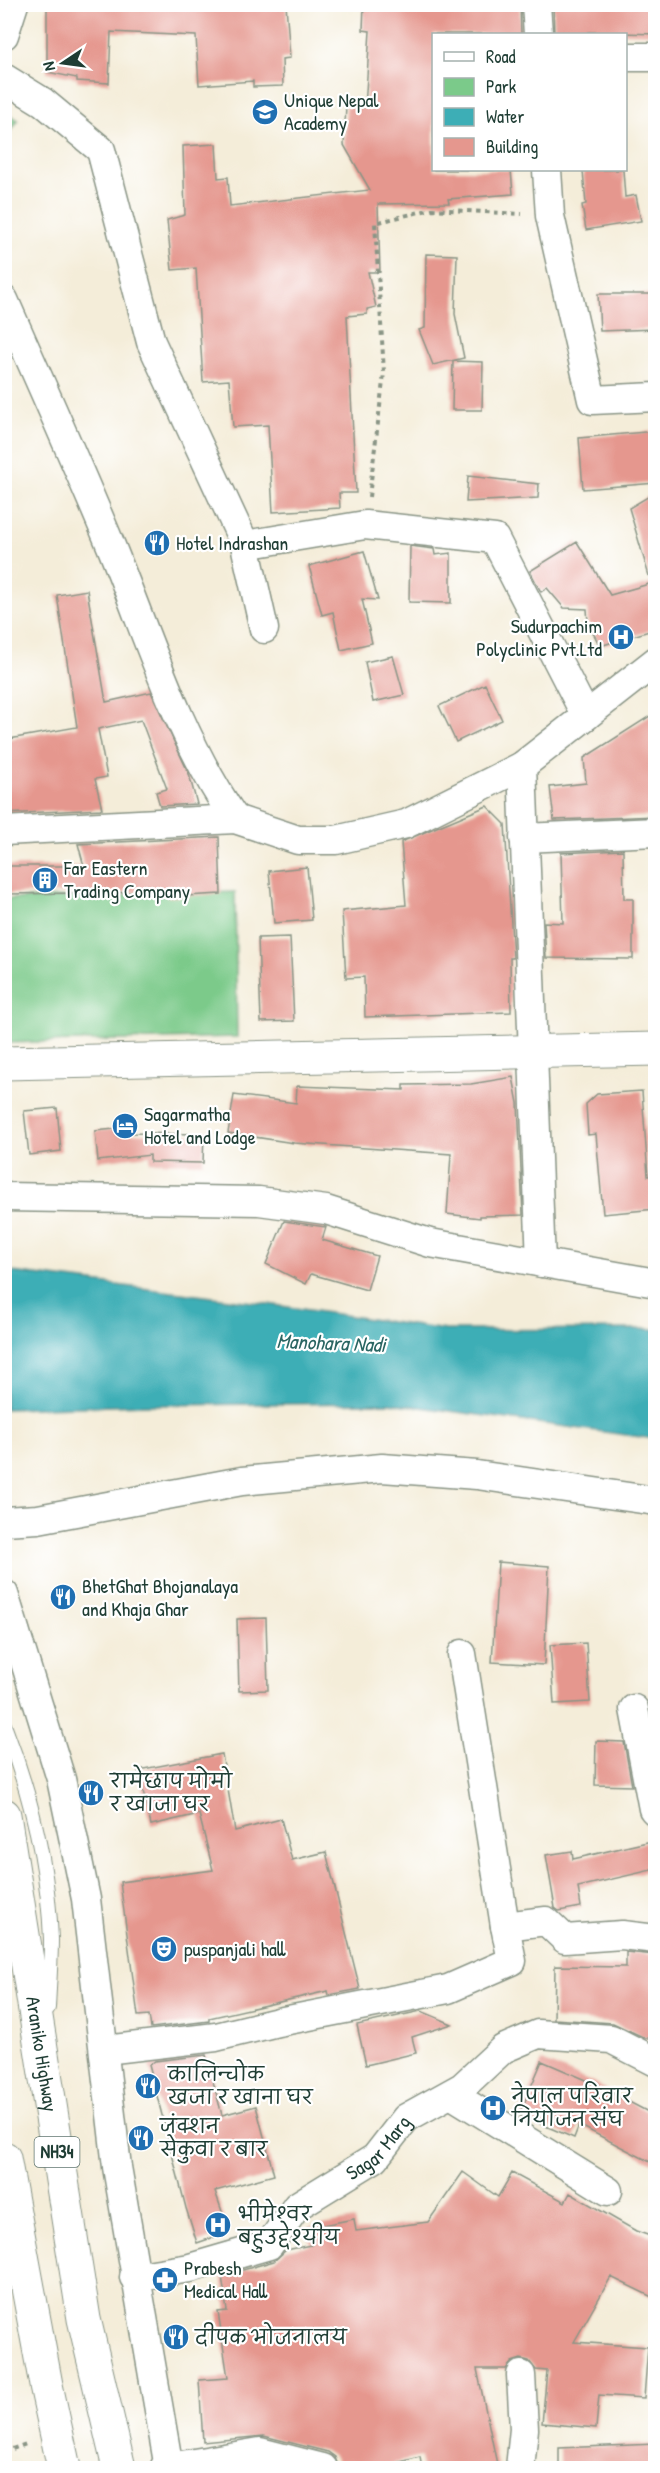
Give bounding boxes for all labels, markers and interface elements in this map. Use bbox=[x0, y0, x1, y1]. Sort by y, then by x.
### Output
north arrow bbox=[33, 33, 93, 93]
legend bbox=[432, 33, 627, 171]
text: Road bbox=[486, 44, 516, 69]
text: N bbox=[37, 59, 60, 73]
text: Park bbox=[486, 74, 517, 99]
place label: Unique Nepal Academy bbox=[284, 86, 379, 136]
school or university icon: Unique Nepal Academy bbox=[250, 97, 280, 127]
text: Water bbox=[486, 104, 524, 129]
text: Building bbox=[486, 134, 538, 159]
restaurant icon: Hotel Indrashan bbox=[142, 528, 172, 558]
place label: Hotel Indrashan bbox=[176, 529, 288, 556]
place label: Sudurpachim Polyclinic Pvt.Ltd bbox=[476, 612, 602, 662]
hospital icon: Sudurpachim Polyclinic Pvt.Ltd bbox=[606, 622, 636, 652]
place label: Far Eastern Trading Company bbox=[63, 854, 190, 904]
building icon: Far Eastern Trading Company bbox=[30, 865, 60, 895]
place label: Sagarmatha Hotel and Lodge bbox=[144, 1100, 256, 1150]
hotel icon: Sagarmatha Hotel and Lodge bbox=[110, 1111, 140, 1141]
water label: Manohara Nadi bbox=[276, 1326, 388, 1359]
place label: BhetGhat Bhojanalaya and Khaja Ghar bbox=[82, 1572, 238, 1622]
restaurant icon: BhetGhat Bhojanalaya and Khaja Ghar bbox=[48, 1582, 78, 1612]
place label: रामेछाप मोमो र खाजा घर bbox=[109, 1764, 233, 1817]
restaurant icon: रामेछाप मोमो र खाजा घर bbox=[76, 1778, 106, 1808]
theatre icon: puspanjali hall bbox=[149, 1934, 179, 1964]
place label: puspanjali hall bbox=[184, 1935, 286, 1962]
street label: Araniko Highway bbox=[20, 1994, 65, 2114]
place label: कालिन्चोक खजा र खाना घर bbox=[167, 2059, 314, 2110]
restaurant icon: कालिन्चोक खजा र खाना घर bbox=[133, 2071, 163, 2101]
place label: नेपाल परिवार नियोजन संघ bbox=[511, 2081, 635, 2132]
hospital icon: नेपाल परिवार नियोजन संघ bbox=[478, 2093, 508, 2123]
street label: Sagar Marg bbox=[341, 2109, 416, 2186]
place label: जंक्शन सेकुवा र बार bbox=[159, 2112, 269, 2164]
restaurant icon: जंक्शन सेकुवा र बार bbox=[126, 2123, 156, 2153]
road number: NH34 bbox=[34, 2137, 80, 2167]
place label: भीमेश्वर बहुउद्देश्यीय bbox=[237, 2198, 341, 2253]
hospital icon: भीमेश्वर बहुउद्देश्यीय bbox=[203, 2210, 233, 2240]
place label: Prabesh Medical Hall bbox=[184, 2254, 268, 2304]
pharmacy icon: Prabesh Medical Hall bbox=[150, 2265, 180, 2295]
restaurant icon: दीपक भोजनालय bbox=[161, 2322, 191, 2352]
place label: दीपक भोजनालय bbox=[194, 2322, 348, 2350]

